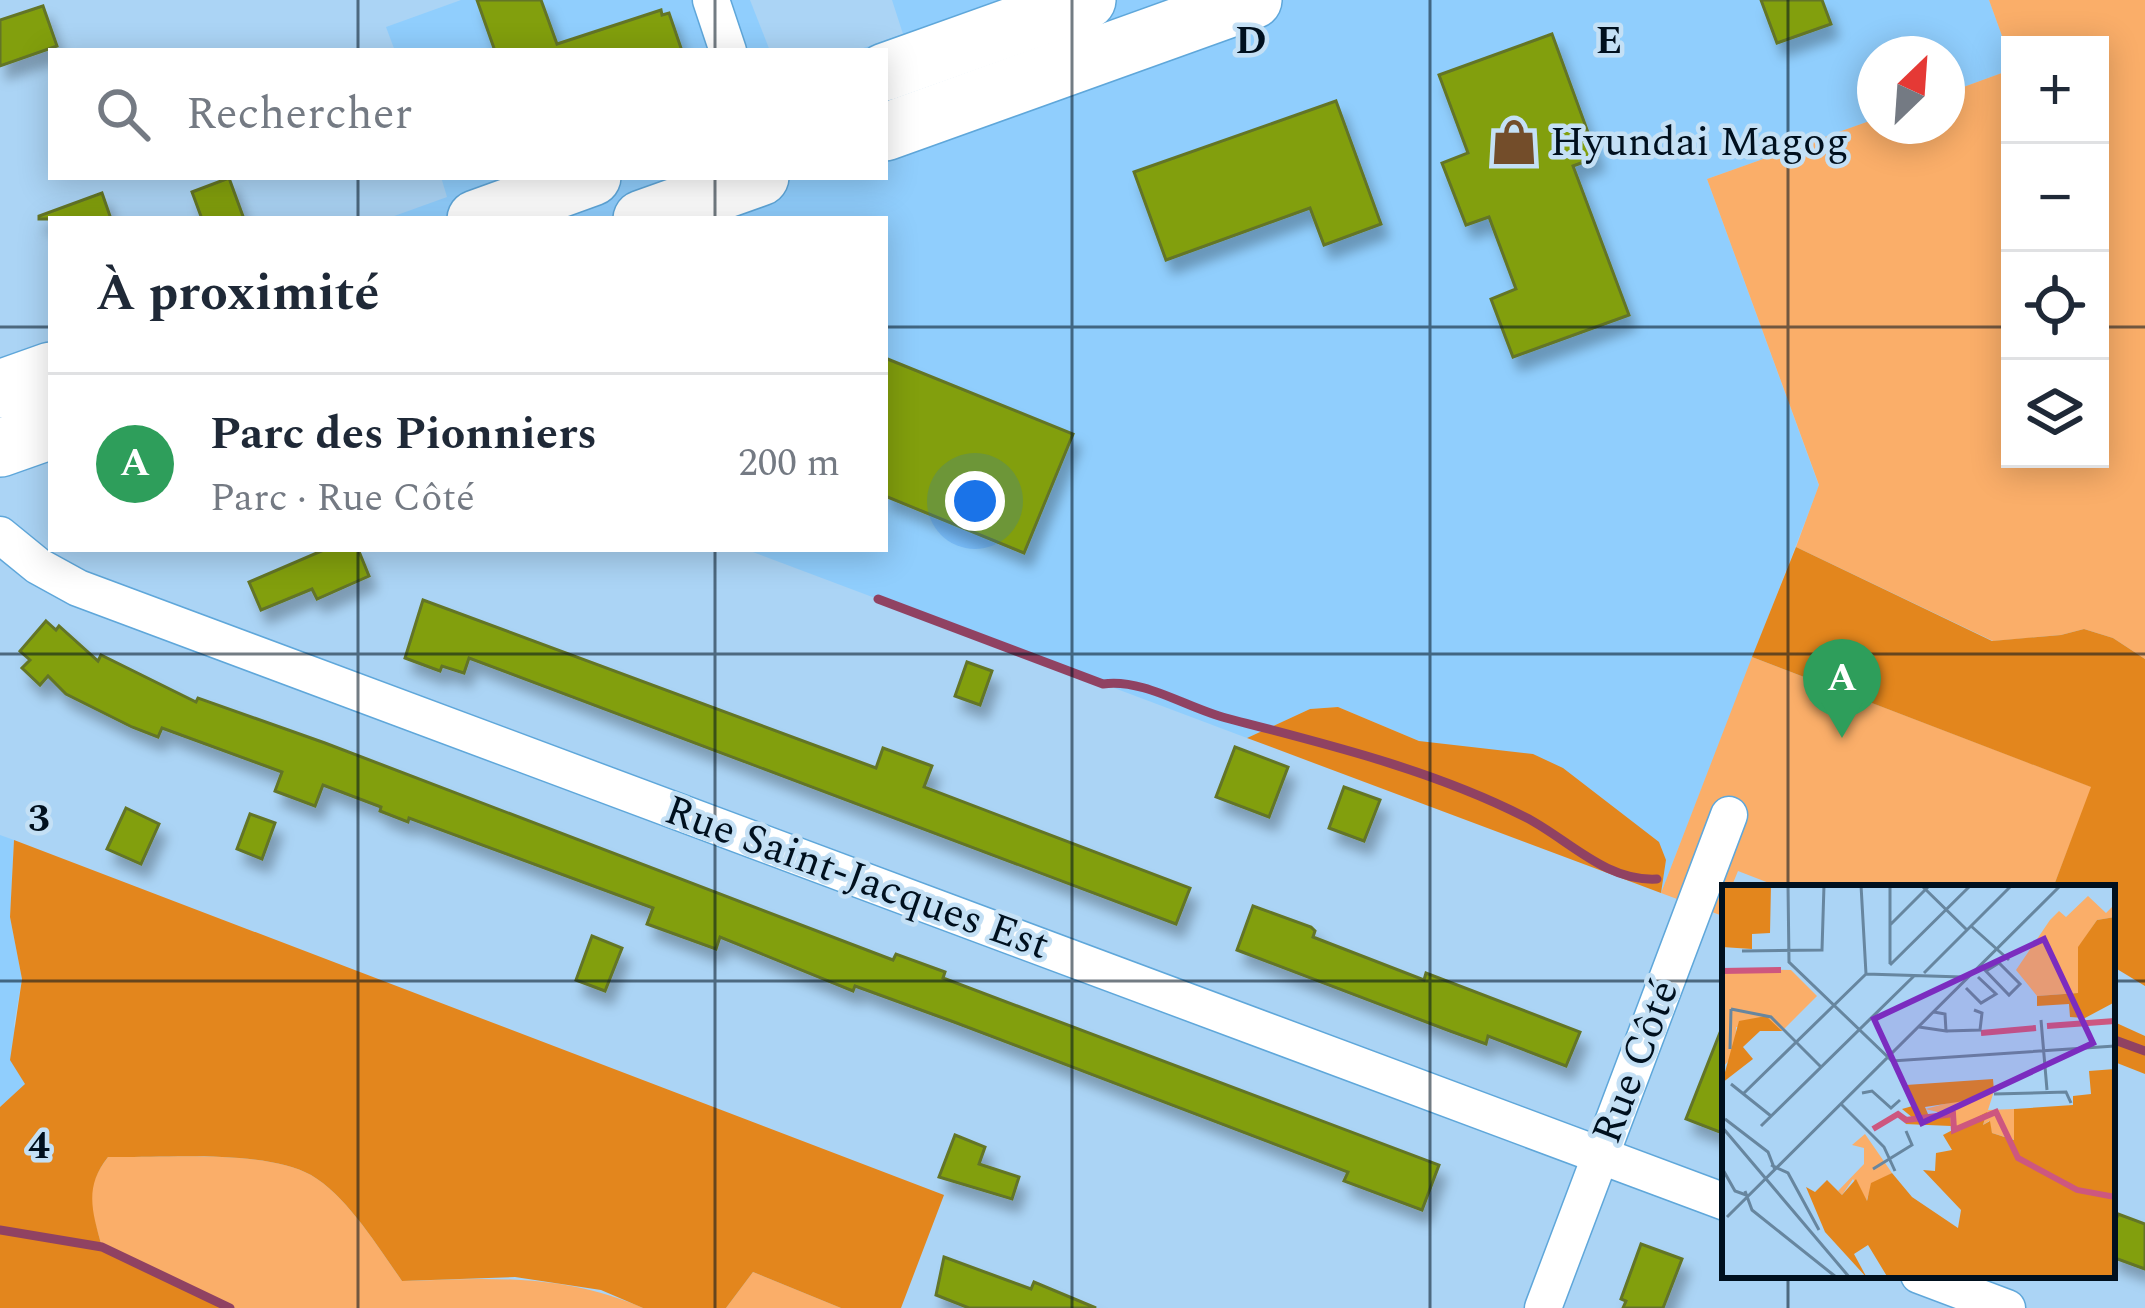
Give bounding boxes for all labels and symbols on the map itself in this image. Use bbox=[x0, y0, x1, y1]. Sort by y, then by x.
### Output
text: D bbox=[1235, 12, 1267, 71]
text: E bbox=[1596, 12, 1622, 71]
north arrow bbox=[1857, 36, 1965, 144]
place label: Hyundai Magog bbox=[1550, 111, 1849, 174]
shop icon: Hyundai Magog bbox=[1489, 117, 1539, 167]
your location bbox=[945, 471, 1005, 531]
pin: A bbox=[1803, 639, 1881, 738]
street label: Rue Saint-Jacques Est bbox=[656, 779, 1058, 977]
text: 3 bbox=[28, 790, 50, 849]
inset map bbox=[1722, 885, 2115, 1278]
street label: Rue Côté bbox=[1576, 971, 1696, 1153]
text: 4 bbox=[28, 1117, 50, 1176]

